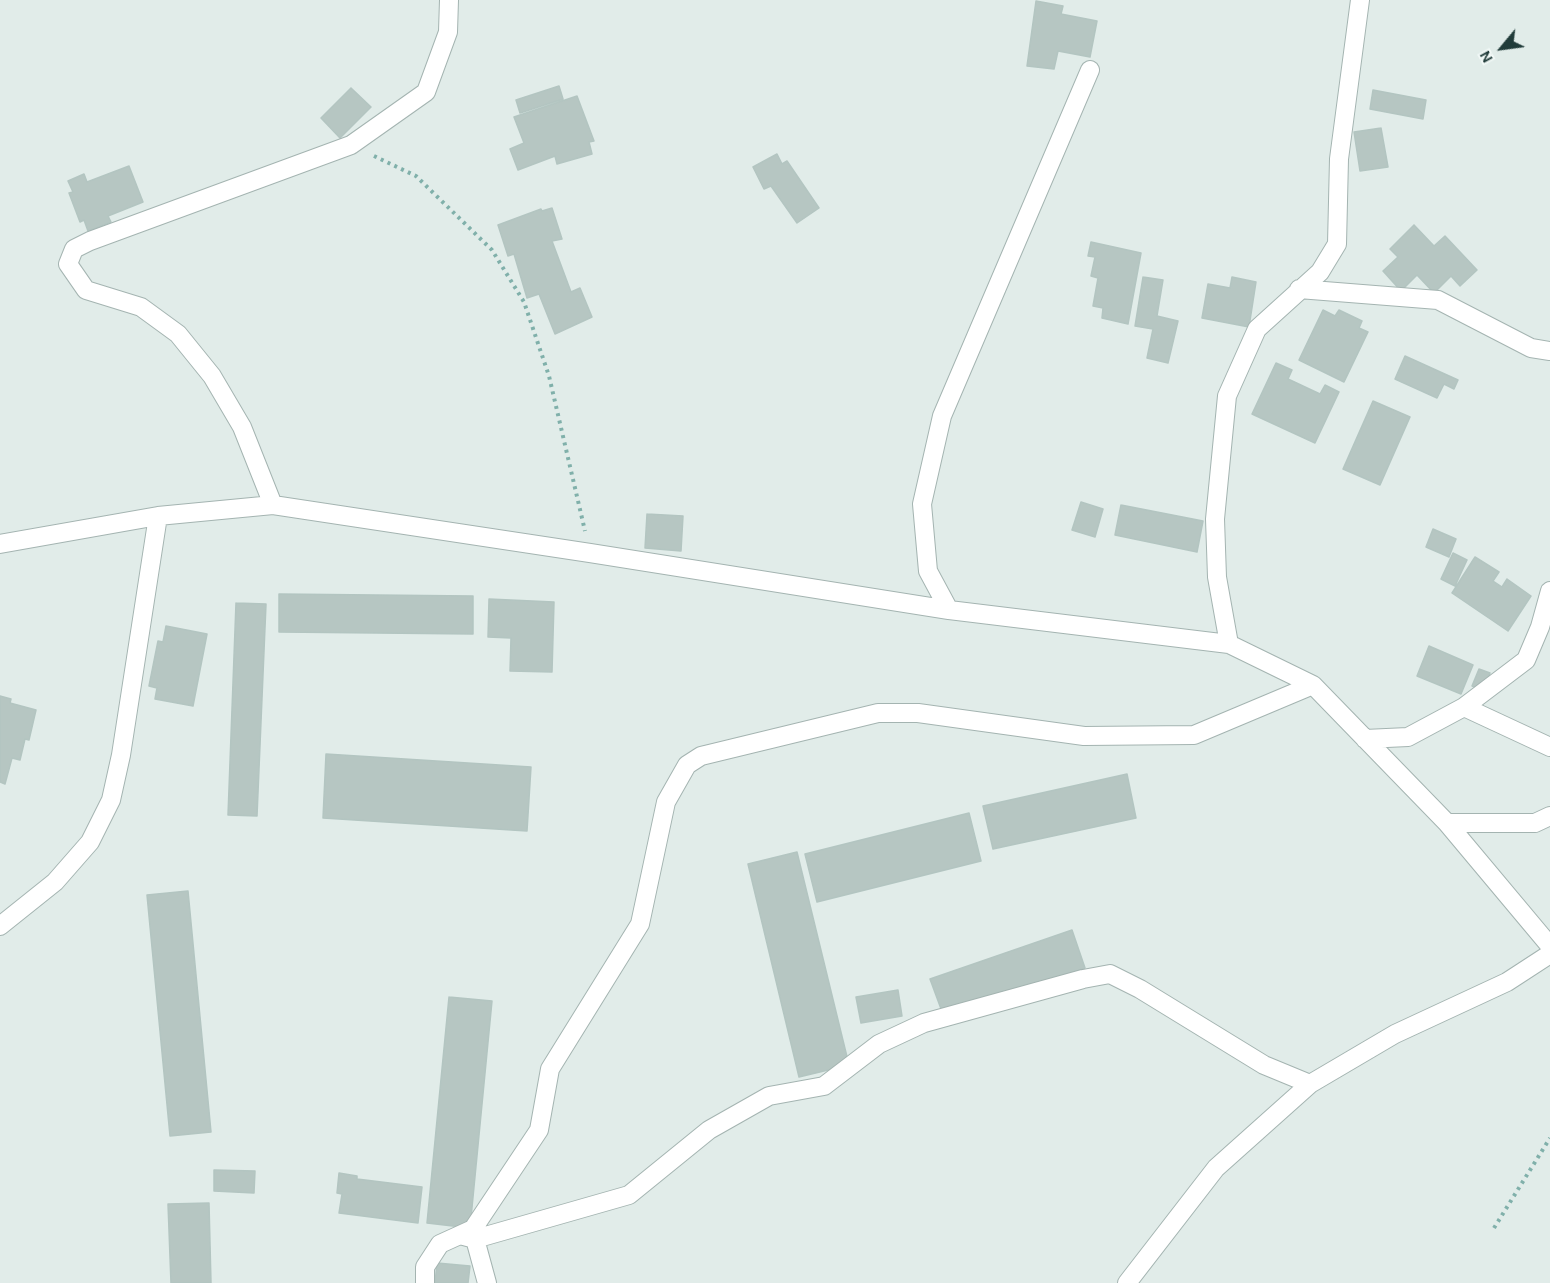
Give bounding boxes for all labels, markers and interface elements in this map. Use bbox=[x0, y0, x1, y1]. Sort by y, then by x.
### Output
north arrow bbox=[1472, 18, 1532, 78]
text: N bbox=[1475, 47, 1497, 67]

